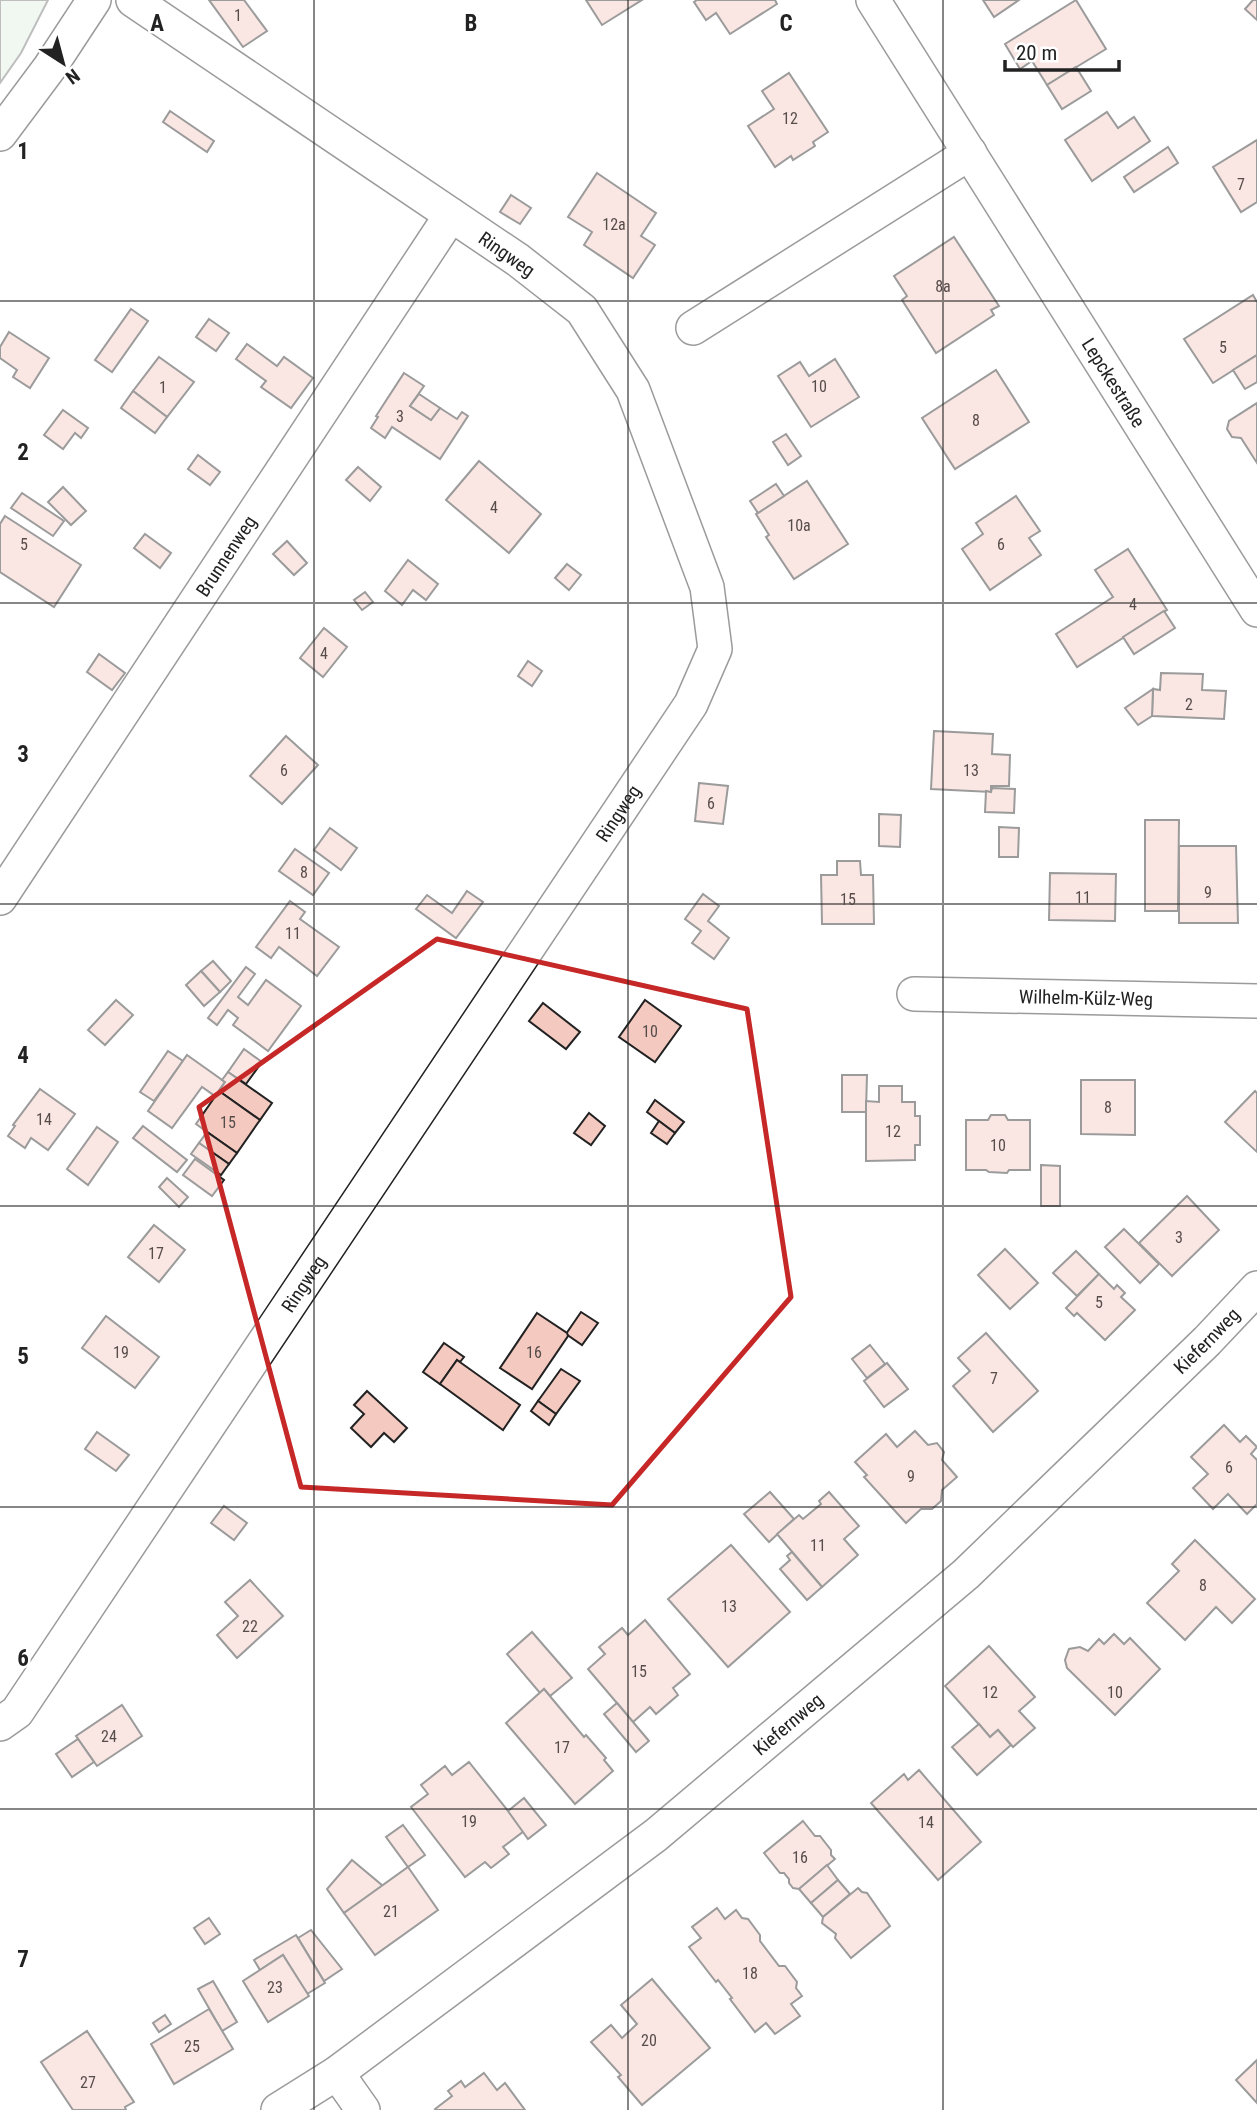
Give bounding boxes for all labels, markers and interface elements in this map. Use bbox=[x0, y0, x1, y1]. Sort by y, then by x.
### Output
house number: 1 bbox=[234, 6, 242, 25]
text: A bbox=[150, 10, 164, 37]
text: B bbox=[465, 10, 477, 37]
text: C bbox=[779, 10, 793, 37]
north arrow bbox=[28, 28, 98, 98]
scale bar bbox=[1005, 28, 1119, 72]
text: 20 m bbox=[1016, 41, 1057, 65]
text: N bbox=[61, 64, 84, 89]
house number: 12 bbox=[782, 109, 798, 128]
text: 1 bbox=[17, 138, 29, 165]
house number: 7 bbox=[1237, 175, 1245, 194]
house number: 12a bbox=[602, 215, 626, 234]
street label: Ringweg bbox=[474, 227, 539, 282]
house number: 8a bbox=[935, 277, 951, 296]
street label: Lepckestraße bbox=[1077, 334, 1150, 432]
house number: 5 bbox=[1219, 338, 1227, 357]
house number: 10 bbox=[811, 377, 827, 396]
house number: 1 bbox=[159, 378, 167, 397]
house number: 3 bbox=[396, 407, 404, 426]
house number: 8 bbox=[972, 411, 980, 430]
text: 2 bbox=[17, 439, 29, 466]
house number: 4 bbox=[490, 498, 498, 517]
street label: Brunnenweg bbox=[191, 511, 261, 601]
house number: 10a bbox=[787, 516, 811, 535]
house number: 5 bbox=[20, 535, 28, 554]
house number: 6 bbox=[997, 535, 1005, 554]
house number: 4 bbox=[1129, 595, 1137, 614]
house number: 4 bbox=[320, 644, 328, 663]
house number: 2 bbox=[1185, 695, 1193, 714]
text: 3 bbox=[17, 741, 29, 768]
house number: 6 bbox=[280, 761, 288, 780]
house number: 13 bbox=[963, 761, 979, 780]
street label: Ringweg bbox=[591, 781, 646, 846]
house number: 6 bbox=[707, 794, 715, 813]
house number: 8 bbox=[300, 863, 308, 882]
house number: 9 bbox=[1204, 883, 1212, 902]
house number: 11 bbox=[1075, 888, 1091, 907]
house number: 15 bbox=[840, 890, 856, 909]
house number: 11 bbox=[285, 924, 301, 943]
street label: Wilhelm-Külz-Weg bbox=[1019, 985, 1153, 1011]
house number: 10 bbox=[642, 1022, 658, 1041]
text: 4 bbox=[17, 1042, 29, 1069]
house number: 8 bbox=[1104, 1098, 1112, 1117]
house number: 14 bbox=[36, 1110, 52, 1129]
house number: 15 bbox=[220, 1113, 236, 1132]
house number: 12 bbox=[885, 1122, 901, 1141]
house number: 10 bbox=[990, 1136, 1006, 1155]
house number: 3 bbox=[1175, 1228, 1183, 1247]
house number: 17 bbox=[148, 1244, 164, 1263]
street label: Ringweg bbox=[277, 1251, 331, 1317]
house number: 5 bbox=[1095, 1293, 1103, 1312]
street label: Kiefernweg bbox=[1169, 1303, 1244, 1379]
text: 5 bbox=[17, 1343, 29, 1370]
house number: 19 bbox=[113, 1343, 129, 1362]
house number: 16 bbox=[526, 1343, 542, 1362]
house number: 7 bbox=[990, 1369, 998, 1388]
house number: 6 bbox=[1225, 1458, 1233, 1477]
house number: 9 bbox=[907, 1467, 915, 1486]
house number: 11 bbox=[810, 1536, 826, 1555]
house number: 8 bbox=[1199, 1576, 1207, 1595]
house number: 13 bbox=[721, 1597, 737, 1616]
house number: 22 bbox=[242, 1617, 258, 1636]
text: 6 bbox=[17, 1645, 29, 1672]
house number: 15 bbox=[631, 1662, 647, 1681]
house number: 12 bbox=[982, 1683, 998, 1702]
house number: 10 bbox=[1107, 1683, 1123, 1702]
street label: Kiefernweg bbox=[749, 1689, 828, 1760]
house number: 24 bbox=[101, 1727, 117, 1746]
house number: 17 bbox=[554, 1738, 570, 1757]
house number: 19 bbox=[461, 1812, 477, 1831]
house number: 14 bbox=[918, 1813, 934, 1832]
house number: 16 bbox=[792, 1848, 808, 1867]
house number: 21 bbox=[383, 1902, 399, 1921]
text: 7 bbox=[17, 1946, 29, 1973]
house number: 18 bbox=[742, 1964, 758, 1983]
house number: 23 bbox=[267, 1978, 283, 1997]
house number: 20 bbox=[641, 2031, 657, 2050]
house number: 25 bbox=[184, 2037, 200, 2056]
house number: 27 bbox=[80, 2073, 96, 2092]

